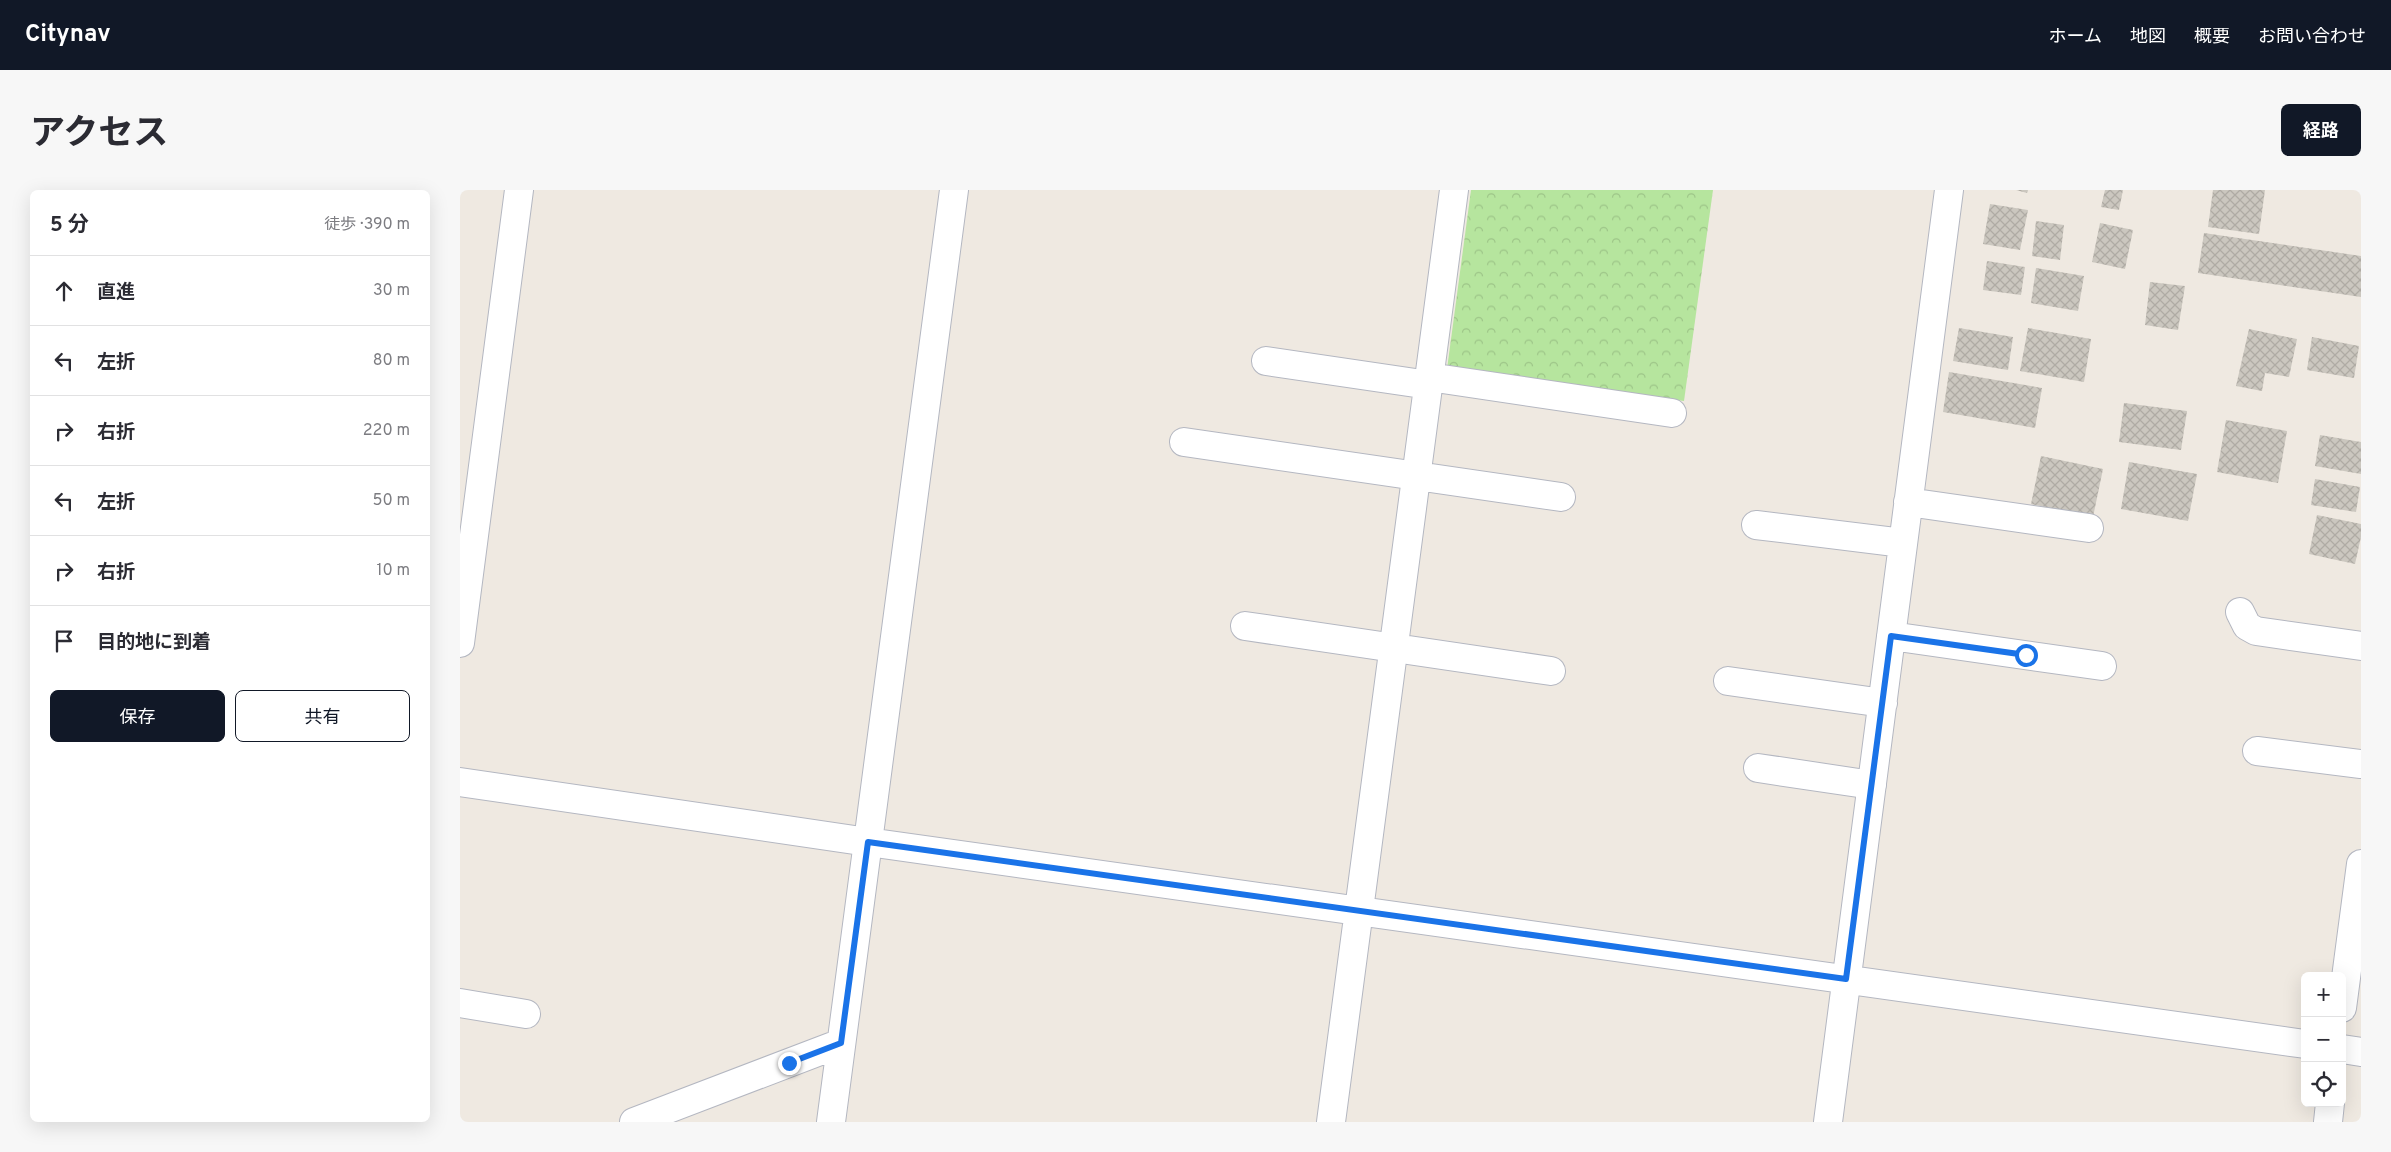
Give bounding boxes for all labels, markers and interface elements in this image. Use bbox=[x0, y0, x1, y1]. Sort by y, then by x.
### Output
text: Citynav bbox=[25, 20, 111, 50]
text: ホーム bbox=[2049, 26, 2102, 49]
text: 地図 bbox=[2130, 26, 2166, 49]
text: 概要 bbox=[2194, 26, 2230, 49]
text: お問い合わせ bbox=[2258, 26, 2366, 49]
button: 経路 bbox=[2281, 104, 2361, 156]
text: アクセス bbox=[30, 113, 168, 157]
text: 5 分 bbox=[50, 212, 89, 239]
text: 徒歩 · 390 m bbox=[324, 215, 410, 235]
icon: ahead bbox=[50, 277, 78, 305]
text: 直進 bbox=[97, 281, 135, 305]
text: 30 m bbox=[373, 281, 410, 301]
icon: left bbox=[50, 347, 78, 375]
text: 左折 bbox=[97, 351, 135, 375]
text: 80 m bbox=[373, 351, 410, 371]
icon: right bbox=[50, 417, 78, 445]
text: 右折 bbox=[97, 421, 135, 445]
text: 220 m bbox=[363, 421, 410, 441]
icon: left bbox=[50, 487, 78, 515]
text: 左折 bbox=[97, 491, 135, 515]
text: 50 m bbox=[373, 491, 410, 511]
icon: right bbox=[50, 557, 78, 585]
text: 右折 bbox=[97, 561, 135, 585]
text: 10 m bbox=[376, 561, 410, 581]
icon: arrive bbox=[50, 627, 78, 655]
text: 目的地に到着 bbox=[97, 631, 211, 655]
route start bbox=[2015, 644, 2038, 667]
button: 保存 bbox=[50, 690, 225, 742]
button: 共有 bbox=[235, 690, 410, 742]
map controls bbox=[2301, 972, 2346, 1107]
button: + bbox=[2301, 972, 2346, 1017]
button: − bbox=[2301, 1017, 2346, 1062]
route end bbox=[778, 1052, 801, 1075]
button: locate bbox=[2301, 1062, 2346, 1107]

